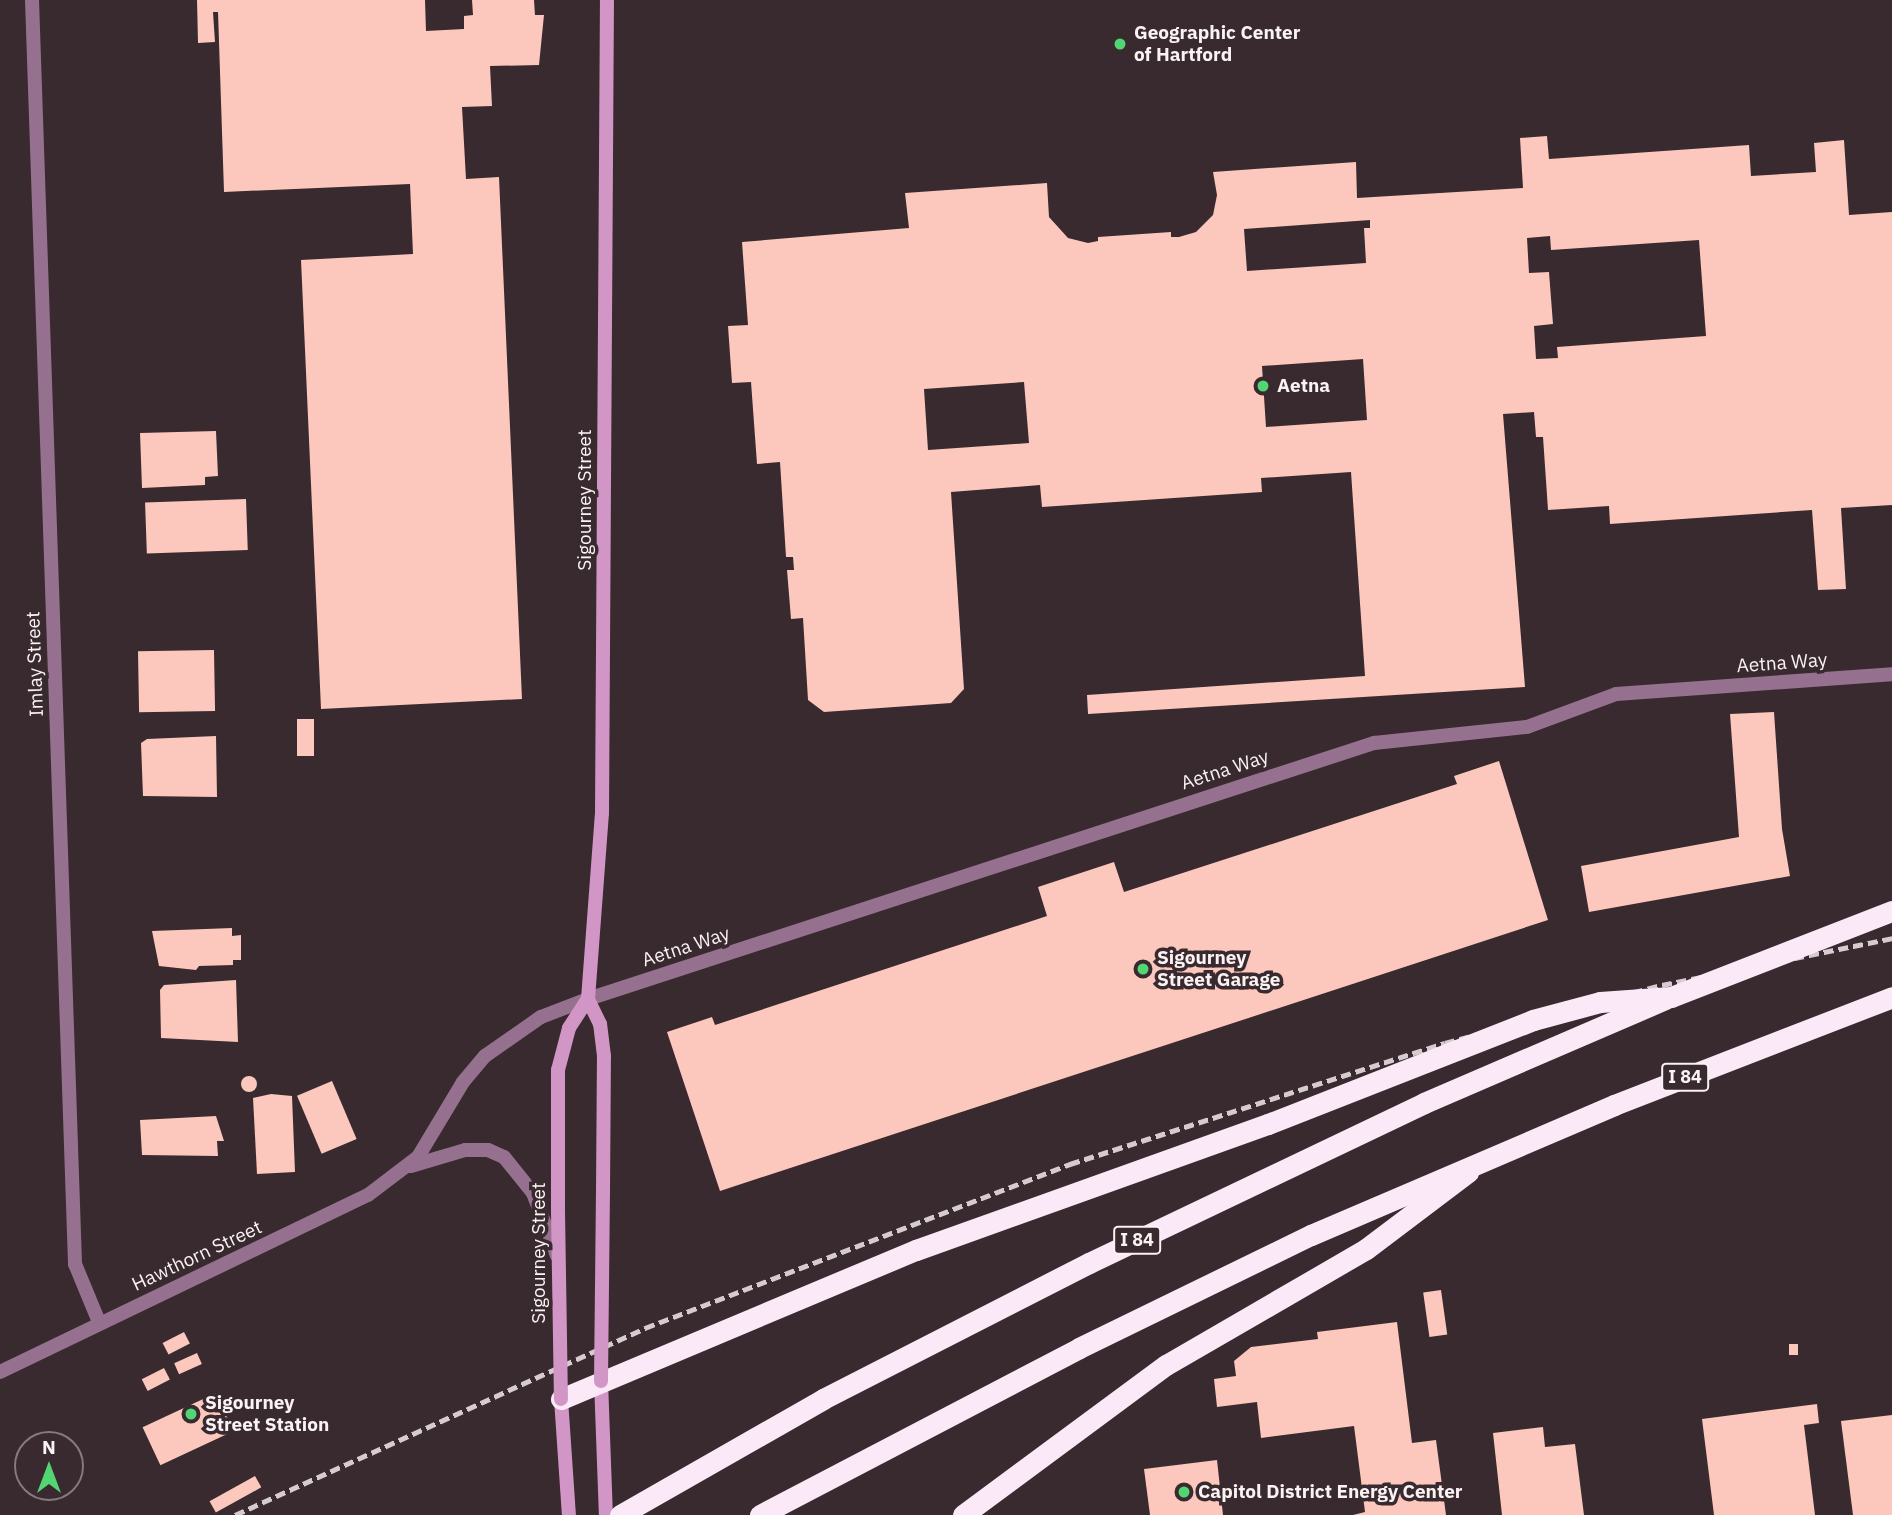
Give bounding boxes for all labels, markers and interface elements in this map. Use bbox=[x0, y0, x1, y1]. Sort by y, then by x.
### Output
place label: Geographic Center of Hartford bbox=[1134, 22, 1300, 66]
marker: Geographic Center of Hartford bbox=[1112, 36, 1128, 52]
place label: Aetna bbox=[1277, 375, 1330, 397]
marker: Aetna bbox=[1255, 378, 1271, 394]
street label: Sigourney Street bbox=[574, 429, 596, 571]
street label: Imlay Street bbox=[22, 611, 48, 717]
street label: Aetna Way bbox=[1736, 648, 1828, 678]
street label: Aetna Way bbox=[1178, 745, 1272, 795]
street label: Aetna Way bbox=[639, 922, 733, 972]
place label: Sigourney Street Garage bbox=[1157, 947, 1280, 991]
marker: Sigourney Street Garage bbox=[1135, 961, 1151, 977]
road number: I 84 bbox=[1660, 1062, 1710, 1092]
street label: Sigourney Street bbox=[528, 1182, 550, 1324]
street label: Hawthorn Street bbox=[128, 1216, 266, 1296]
road number: I 84 bbox=[1112, 1226, 1162, 1254]
place label: Sigourney Street Station bbox=[205, 1392, 329, 1436]
marker: Sigourney Street Station bbox=[183, 1406, 199, 1422]
north arrow bbox=[14, 1431, 84, 1501]
text: N bbox=[42, 1435, 56, 1459]
place label: Capitol District Energy Center bbox=[1198, 1481, 1462, 1503]
marker: Capitol District Energy Center bbox=[1176, 1484, 1192, 1500]

